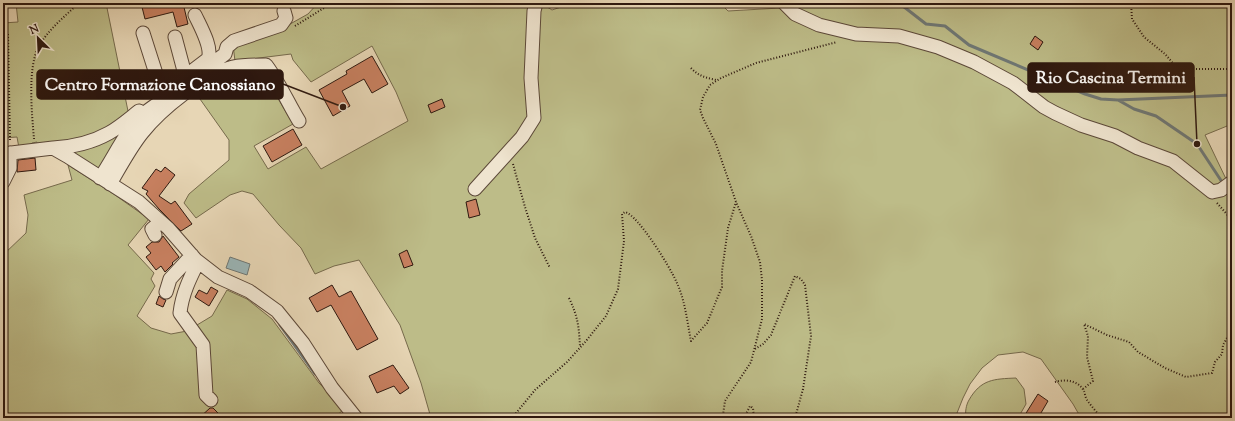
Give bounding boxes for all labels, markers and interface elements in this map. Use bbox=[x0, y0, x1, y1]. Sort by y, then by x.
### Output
north arrow bbox=[18, 18, 58, 58]
text: N bbox=[26, 21, 42, 39]
callout: Rio Cascina Termini bbox=[1028, 63, 1194, 92]
text: Rio Cascina Termini bbox=[1036, 67, 1186, 91]
callout: Centro Formazione Canossiano bbox=[37, 70, 283, 99]
text: Centro Formazione Canossiano bbox=[45, 74, 275, 98]

